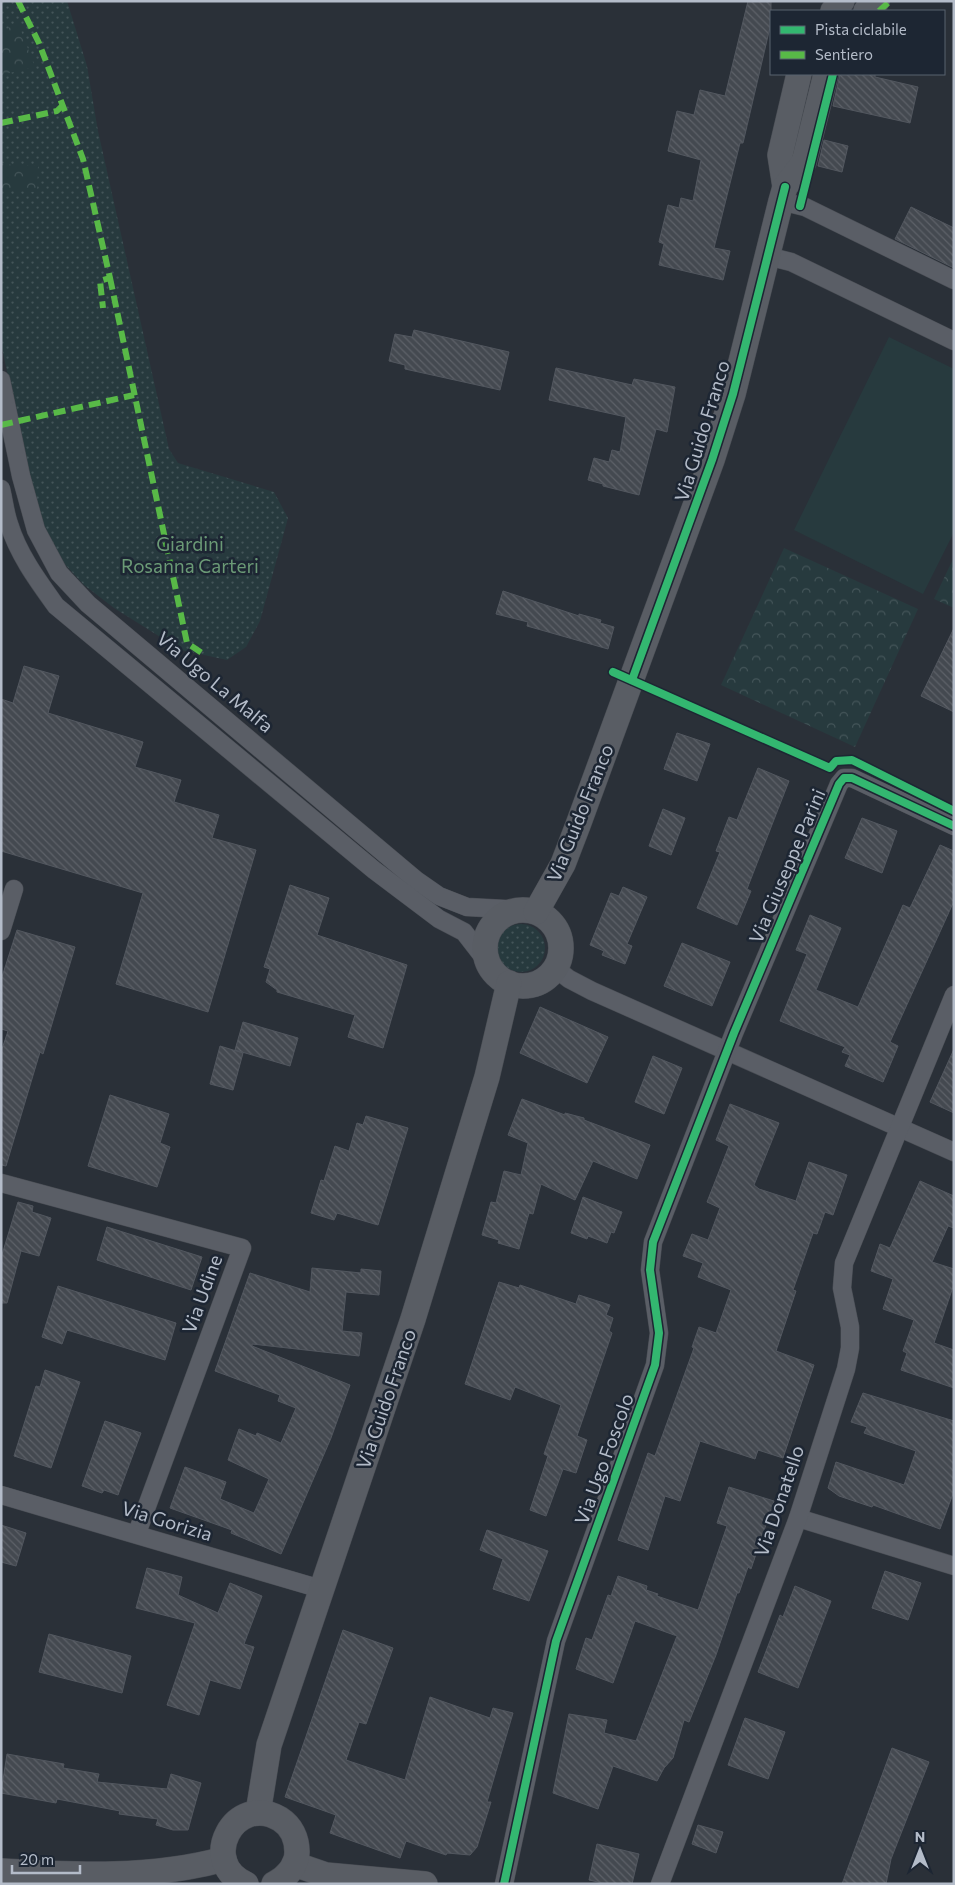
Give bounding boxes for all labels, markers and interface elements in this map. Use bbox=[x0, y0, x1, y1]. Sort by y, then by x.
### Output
legend bbox=[770, 10, 945, 75]
text: Pista ciclabile bbox=[815, 20, 907, 38]
text: Sentiero bbox=[815, 45, 873, 63]
street label: Via Guido Franco bbox=[669, 357, 734, 504]
park label: Giardini Rosanna Carteri bbox=[121, 532, 259, 577]
street label: Via Ugo La Malfa bbox=[152, 626, 278, 737]
street label: Via Guido Franco bbox=[541, 741, 618, 885]
street label: Via Giuseppe Parini bbox=[744, 785, 830, 947]
street label: Via Udine bbox=[177, 1251, 226, 1336]
street label: Via Guido Franco bbox=[351, 1326, 420, 1472]
street label: Via Ugo Foscolo bbox=[569, 1390, 638, 1527]
street label: Via Donatello bbox=[749, 1442, 808, 1560]
street label: Via Gorizia bbox=[119, 1496, 215, 1545]
north arrow bbox=[895, 1825, 945, 1875]
text: N bbox=[915, 1828, 925, 1845]
scale bar bbox=[12, 1842, 80, 1874]
text: 20 m bbox=[20, 1850, 54, 1868]

